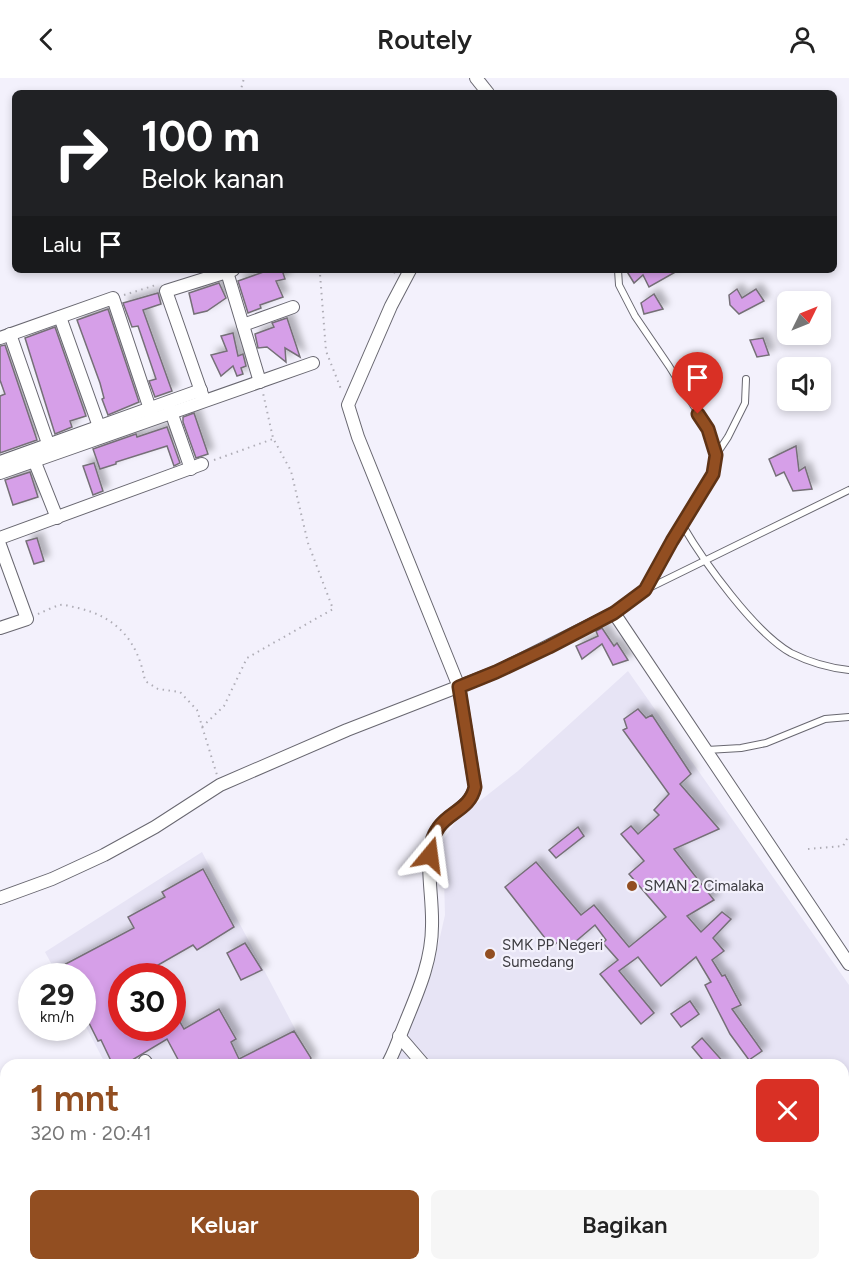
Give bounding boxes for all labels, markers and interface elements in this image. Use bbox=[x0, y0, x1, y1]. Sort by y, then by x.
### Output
icon: back bbox=[30, 23, 63, 56]
text: Routely bbox=[377, 23, 472, 56]
icon: person bbox=[786, 23, 819, 56]
text: 100 m bbox=[141, 111, 260, 162]
icon: right bbox=[42, 114, 120, 192]
text: Belok kanan bbox=[141, 162, 284, 195]
icon: arrive bbox=[94, 228, 127, 261]
text: Lalu bbox=[42, 231, 82, 258]
north arrow bbox=[777, 291, 831, 345]
map controls bbox=[777, 291, 831, 411]
pin bbox=[672, 352, 723, 414]
button: sound bbox=[777, 357, 831, 411]
icon: arrive bbox=[681, 361, 714, 394]
position arrow bbox=[398, 823, 462, 887]
place label: SMAN 2 Cimalaka bbox=[644, 877, 764, 895]
marker: SMAN 2 Cimalaka bbox=[625, 879, 639, 893]
place label: SMK PP Negeri Sumedang bbox=[502, 936, 603, 971]
marker: SMK PP Negeri Sumedang bbox=[483, 947, 497, 961]
speed limit sign: 30 bbox=[108, 963, 186, 1041]
text: 29 bbox=[40, 976, 74, 1013]
text: km/h bbox=[40, 1008, 74, 1026]
text: 1 mnt bbox=[30, 1077, 119, 1120]
button: close bbox=[756, 1079, 819, 1142]
text: 320 m · 20:41 bbox=[30, 1121, 152, 1145]
button: Keluar bbox=[30, 1190, 419, 1259]
button: Bagikan bbox=[431, 1190, 819, 1259]

